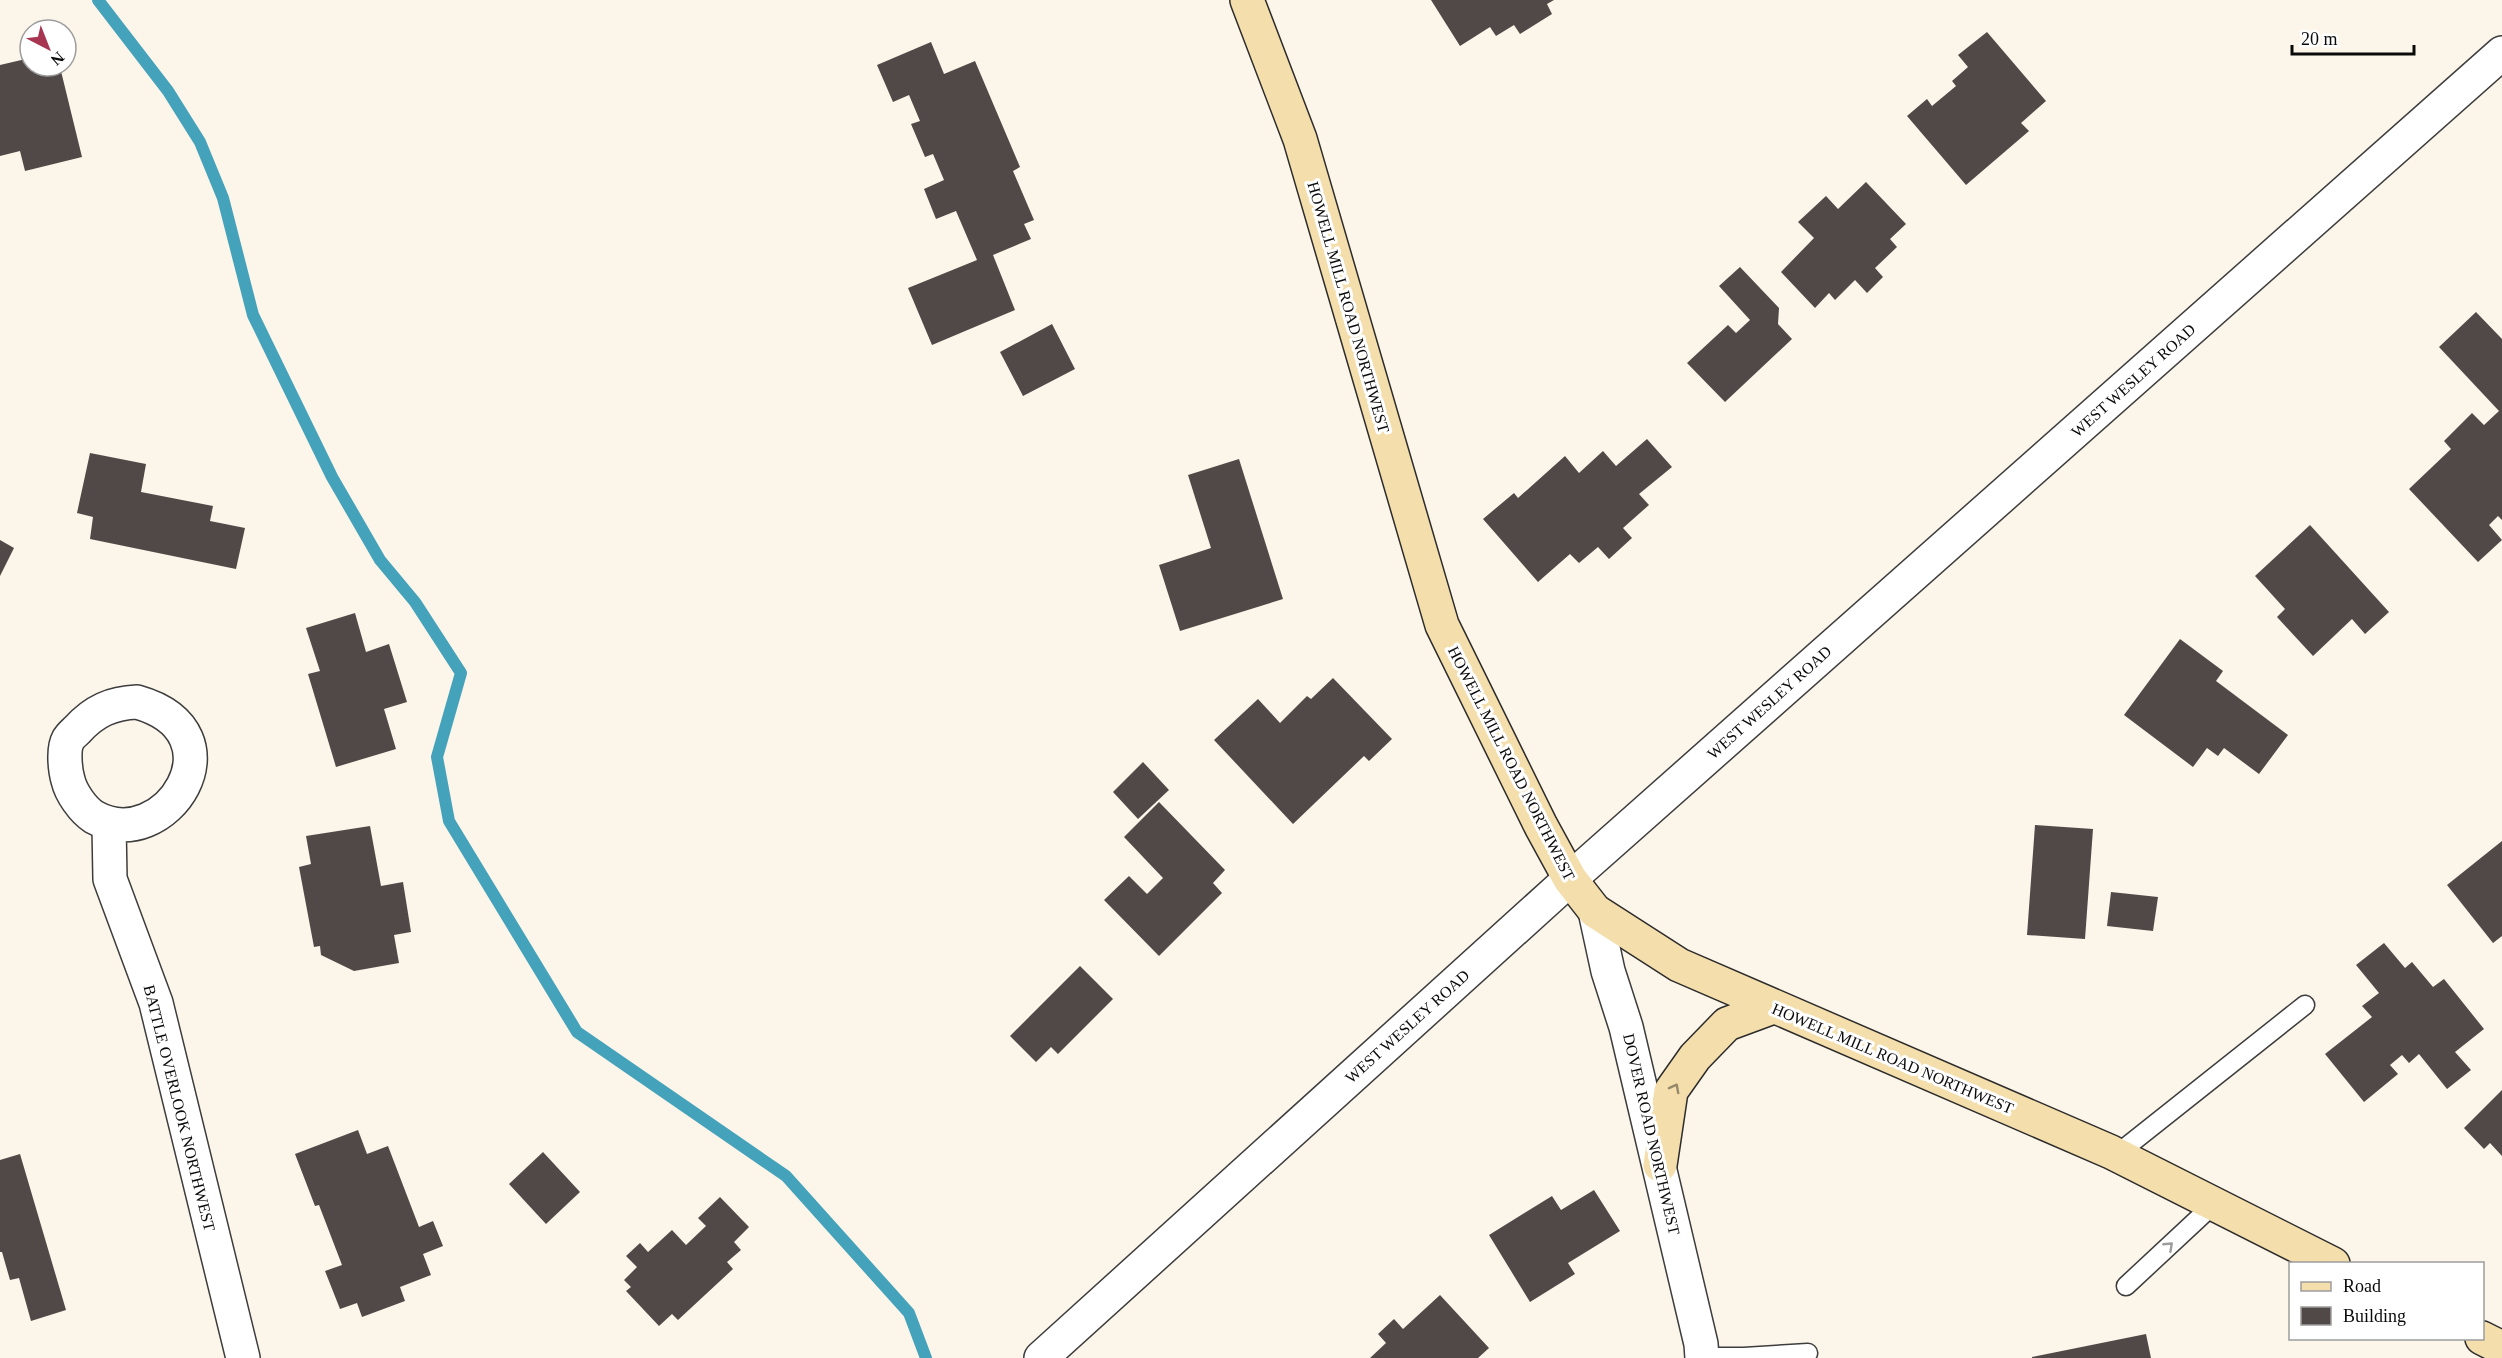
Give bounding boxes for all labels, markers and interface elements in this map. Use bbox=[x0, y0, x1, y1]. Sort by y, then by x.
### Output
north arrow bbox=[18, 18, 78, 78]
scale bar bbox=[2292, 18, 2414, 56]
text: 20 m bbox=[2301, 29, 2338, 49]
text: N bbox=[47, 49, 68, 69]
street label: HOWELL MILL ROAD NORTHWEST bbox=[1304, 180, 1393, 435]
street label: WEST WESLEY ROAD bbox=[2068, 320, 2199, 440]
street label: WEST WESLEY ROAD bbox=[1704, 642, 1835, 762]
street label: HOWELL MILL ROAD NORTHWEST bbox=[1445, 643, 1578, 883]
street label: WEST WESLEY ROAD bbox=[1342, 966, 1473, 1086]
street label: BATTLE OVERLOOK NORTHWEST bbox=[141, 983, 218, 1233]
street label: HOWELL MILL ROAD NORTHWEST bbox=[1770, 1000, 2016, 1117]
street label: DOVER ROAD NORTHWEST bbox=[1620, 1032, 1683, 1237]
one-way arrow bbox=[1668, 1084, 1679, 1094]
one-way arrow bbox=[2161, 1242, 2172, 1253]
legend bbox=[2289, 1262, 2484, 1340]
text: Road bbox=[2343, 1276, 2381, 1296]
text: Building bbox=[2343, 1306, 2406, 1326]

